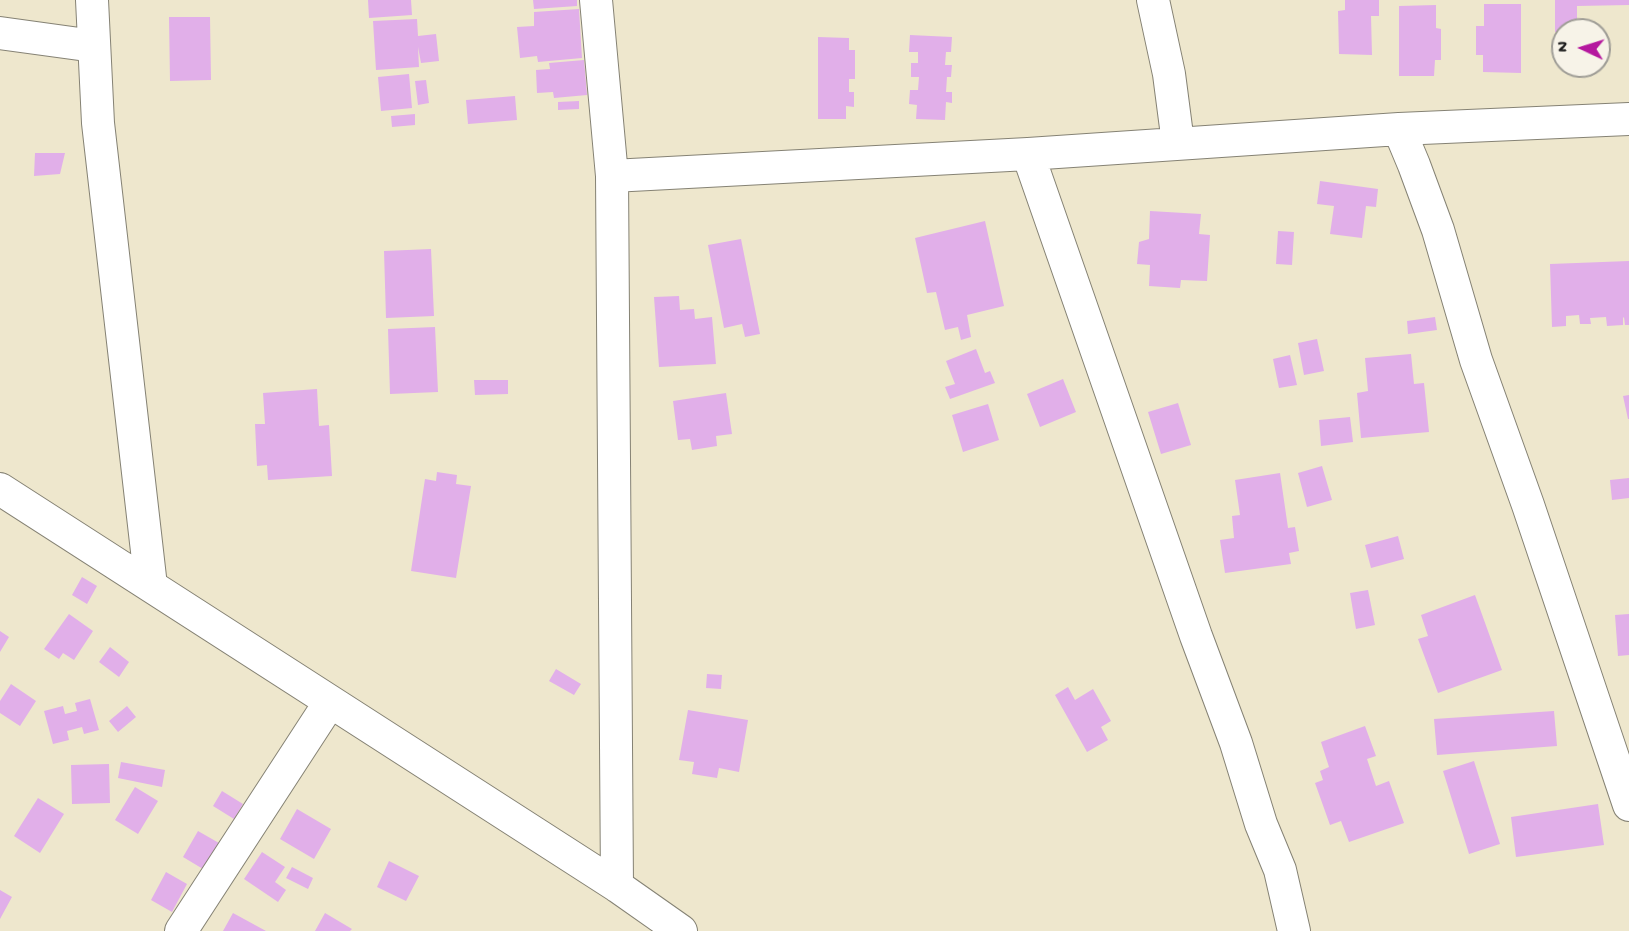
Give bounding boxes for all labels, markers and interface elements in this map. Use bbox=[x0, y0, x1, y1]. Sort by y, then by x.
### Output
north arrow bbox=[1551, 18, 1611, 78]
text: N bbox=[1555, 41, 1574, 53]

